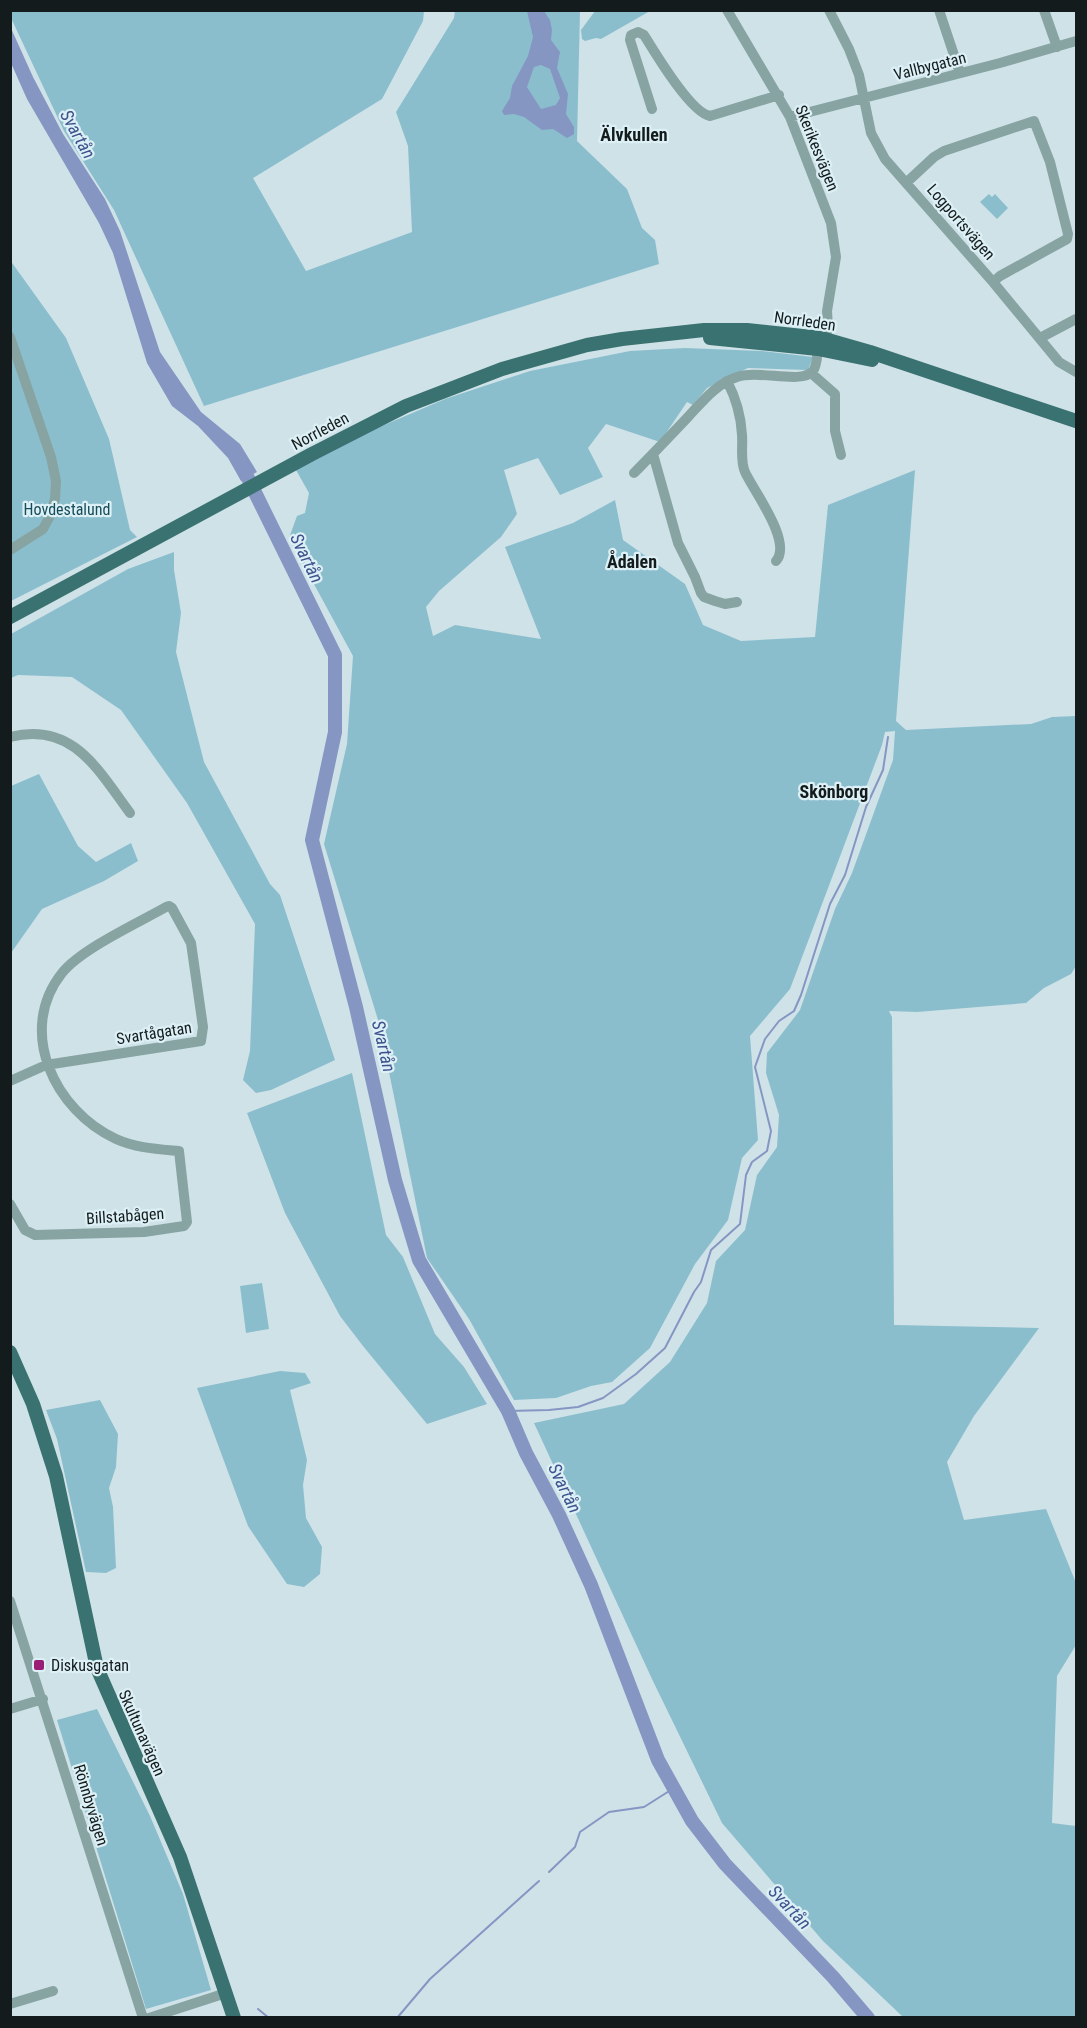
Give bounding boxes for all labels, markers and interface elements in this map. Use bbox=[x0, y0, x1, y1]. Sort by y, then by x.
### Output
street label: Vallbygatan bbox=[892, 48, 968, 84]
street label: Skerikesvägen bbox=[791, 102, 843, 194]
water label: Svartån bbox=[56, 106, 100, 162]
district label: Älvkullen bbox=[600, 124, 668, 145]
street label: Logportsvägen bbox=[923, 180, 999, 264]
street label: Norrleden bbox=[773, 307, 837, 335]
street label: Norrleden bbox=[288, 408, 352, 454]
park label: Hovdestalund bbox=[24, 500, 110, 519]
water label: Svartån bbox=[286, 530, 328, 586]
district label: Ådalen bbox=[607, 550, 657, 572]
district label: Skönborg bbox=[800, 781, 868, 802]
street label: Svartågatan bbox=[115, 1018, 193, 1048]
water label: Svartån bbox=[368, 1018, 400, 1074]
street label: Billstabågen bbox=[85, 1204, 165, 1228]
water label: Svartån bbox=[544, 1460, 586, 1516]
place label: Diskusgatan bbox=[51, 1656, 129, 1675]
marker: Diskusgatan bbox=[32, 1658, 46, 1672]
street label: Skultunavägen bbox=[115, 1687, 169, 1779]
street label: Rönnbyvägen bbox=[70, 1762, 112, 1848]
water label: Svartån bbox=[764, 1881, 816, 1933]

